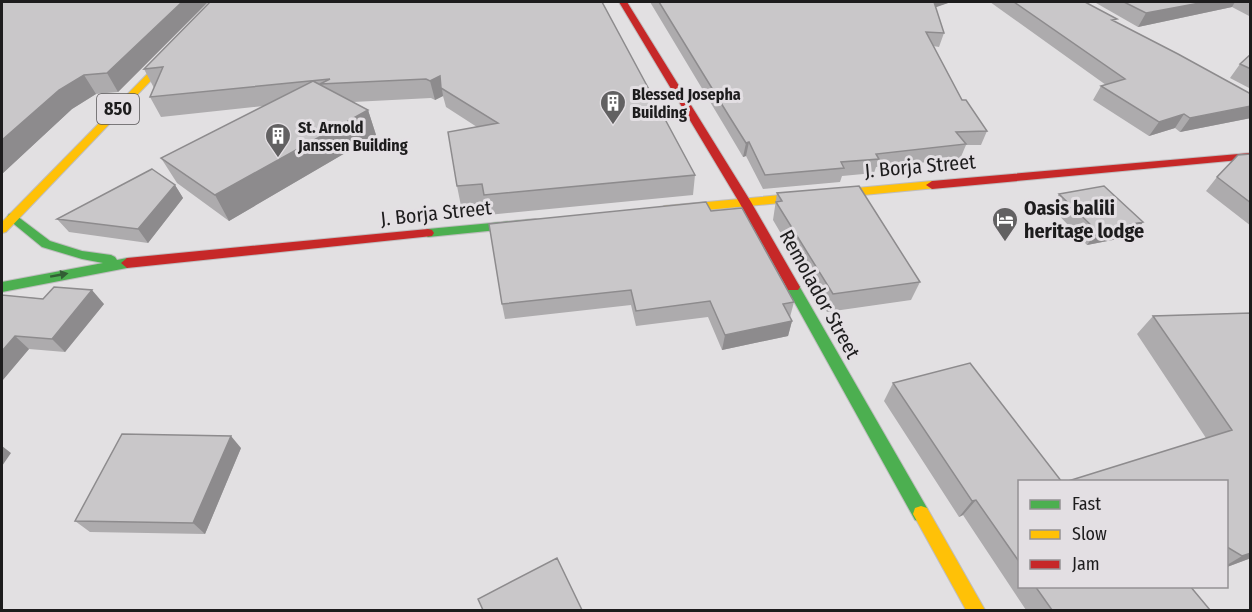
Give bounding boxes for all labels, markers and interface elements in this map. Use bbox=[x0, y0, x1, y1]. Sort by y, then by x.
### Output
place label: Blessed Josepha Building bbox=[632, 85, 741, 122]
building icon: Blessed Josepha Building bbox=[598, 88, 628, 126]
road number: 850 bbox=[97, 94, 139, 124]
place label: St. Arnold Janssen Building bbox=[297, 118, 408, 155]
building icon: St. Arnold Janssen Building bbox=[263, 121, 293, 159]
street label: J. Borja Street bbox=[863, 149, 977, 183]
street label: J. Borja Street bbox=[379, 195, 493, 231]
place label: Oasis balili heritage lodge bbox=[1024, 196, 1144, 243]
hotel icon: Oasis balili heritage lodge bbox=[990, 205, 1020, 243]
street label: Remolador Street bbox=[775, 225, 865, 363]
one-way arrow bbox=[49, 270, 68, 279]
legend bbox=[1018, 480, 1228, 588]
text: Fast bbox=[1072, 493, 1101, 515]
text: Slow bbox=[1072, 523, 1107, 545]
text: Jam bbox=[1072, 553, 1100, 575]

